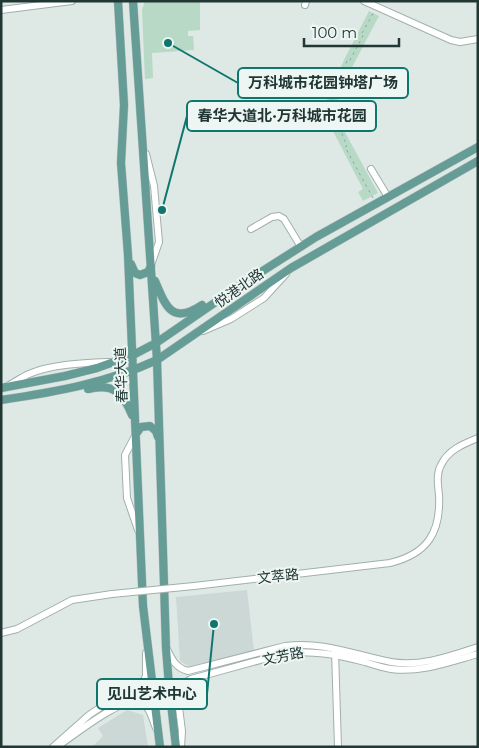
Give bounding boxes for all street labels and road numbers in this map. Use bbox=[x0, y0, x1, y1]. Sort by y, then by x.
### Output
street label: 悦港北路 bbox=[211, 265, 267, 311]
street label: 春华大道 bbox=[111, 347, 131, 403]
street label: 文萃路 bbox=[256, 565, 300, 587]
street label: 文芳路 bbox=[261, 643, 305, 669]

